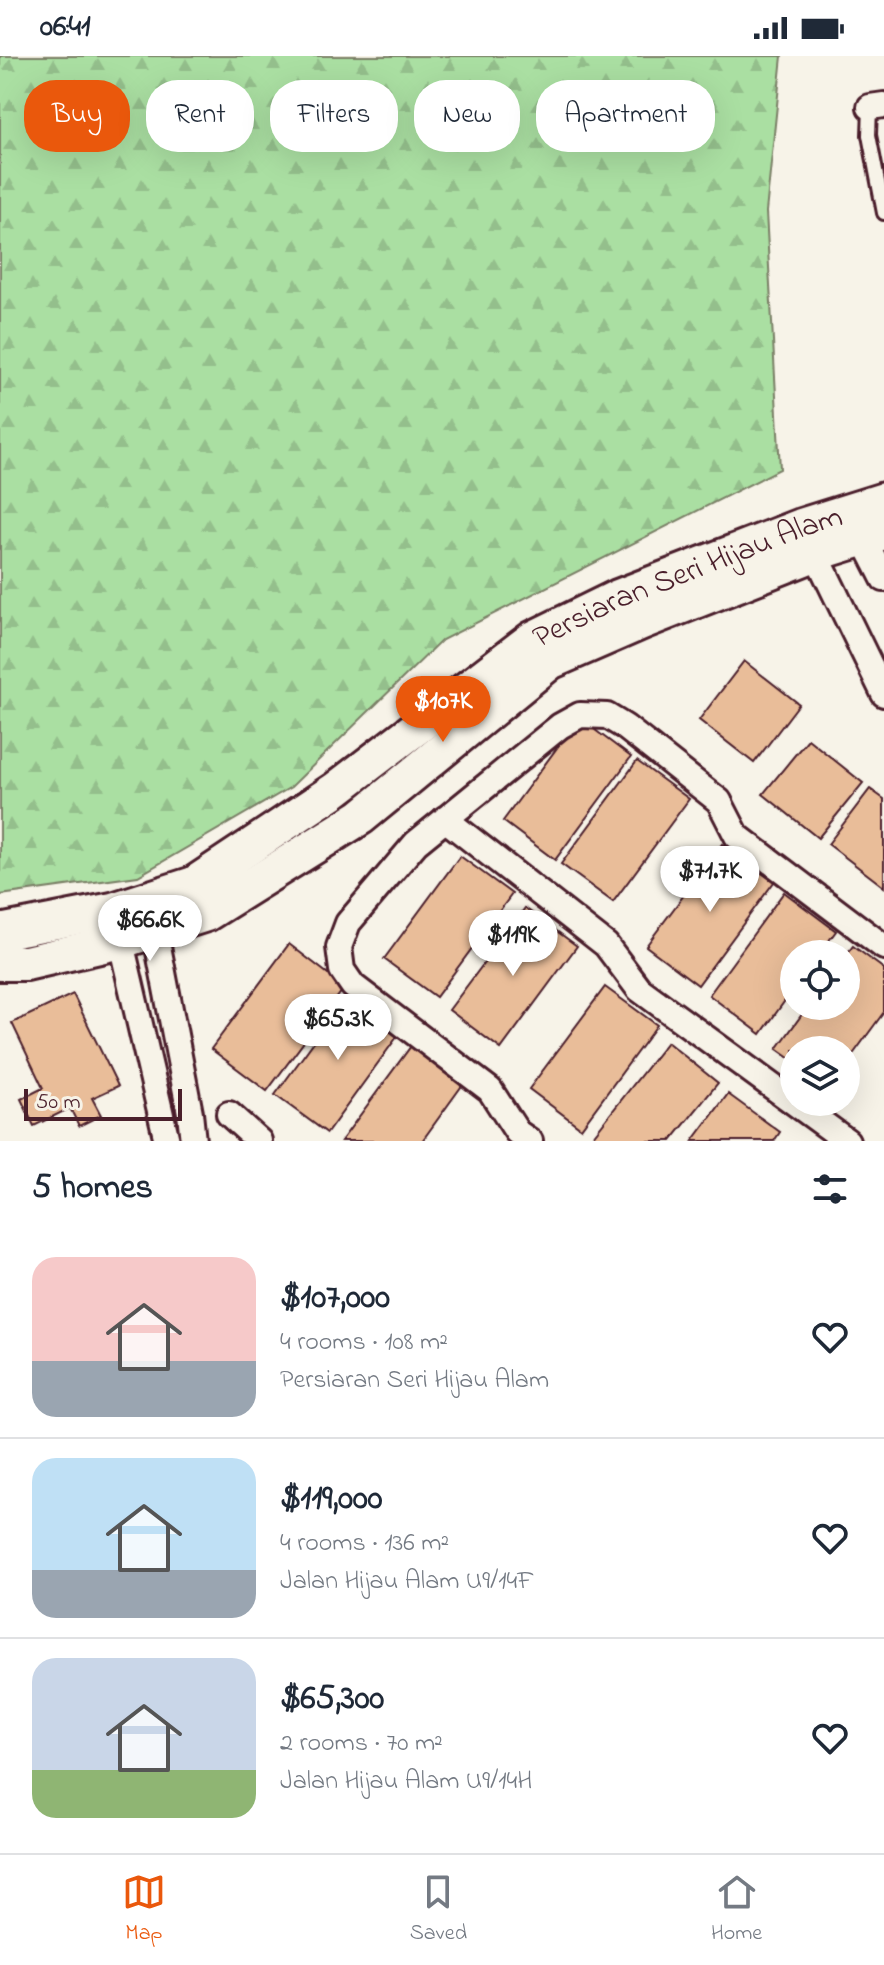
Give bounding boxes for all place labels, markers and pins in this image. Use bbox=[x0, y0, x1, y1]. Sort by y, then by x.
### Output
pin: $107K bbox=[387, 676, 499, 744]
pin: $71.7K bbox=[645, 846, 775, 914]
pin: $66.6K bbox=[85, 895, 215, 963]
pin: $119K bbox=[457, 910, 569, 978]
pin: $65.3K bbox=[273, 994, 403, 1062]

